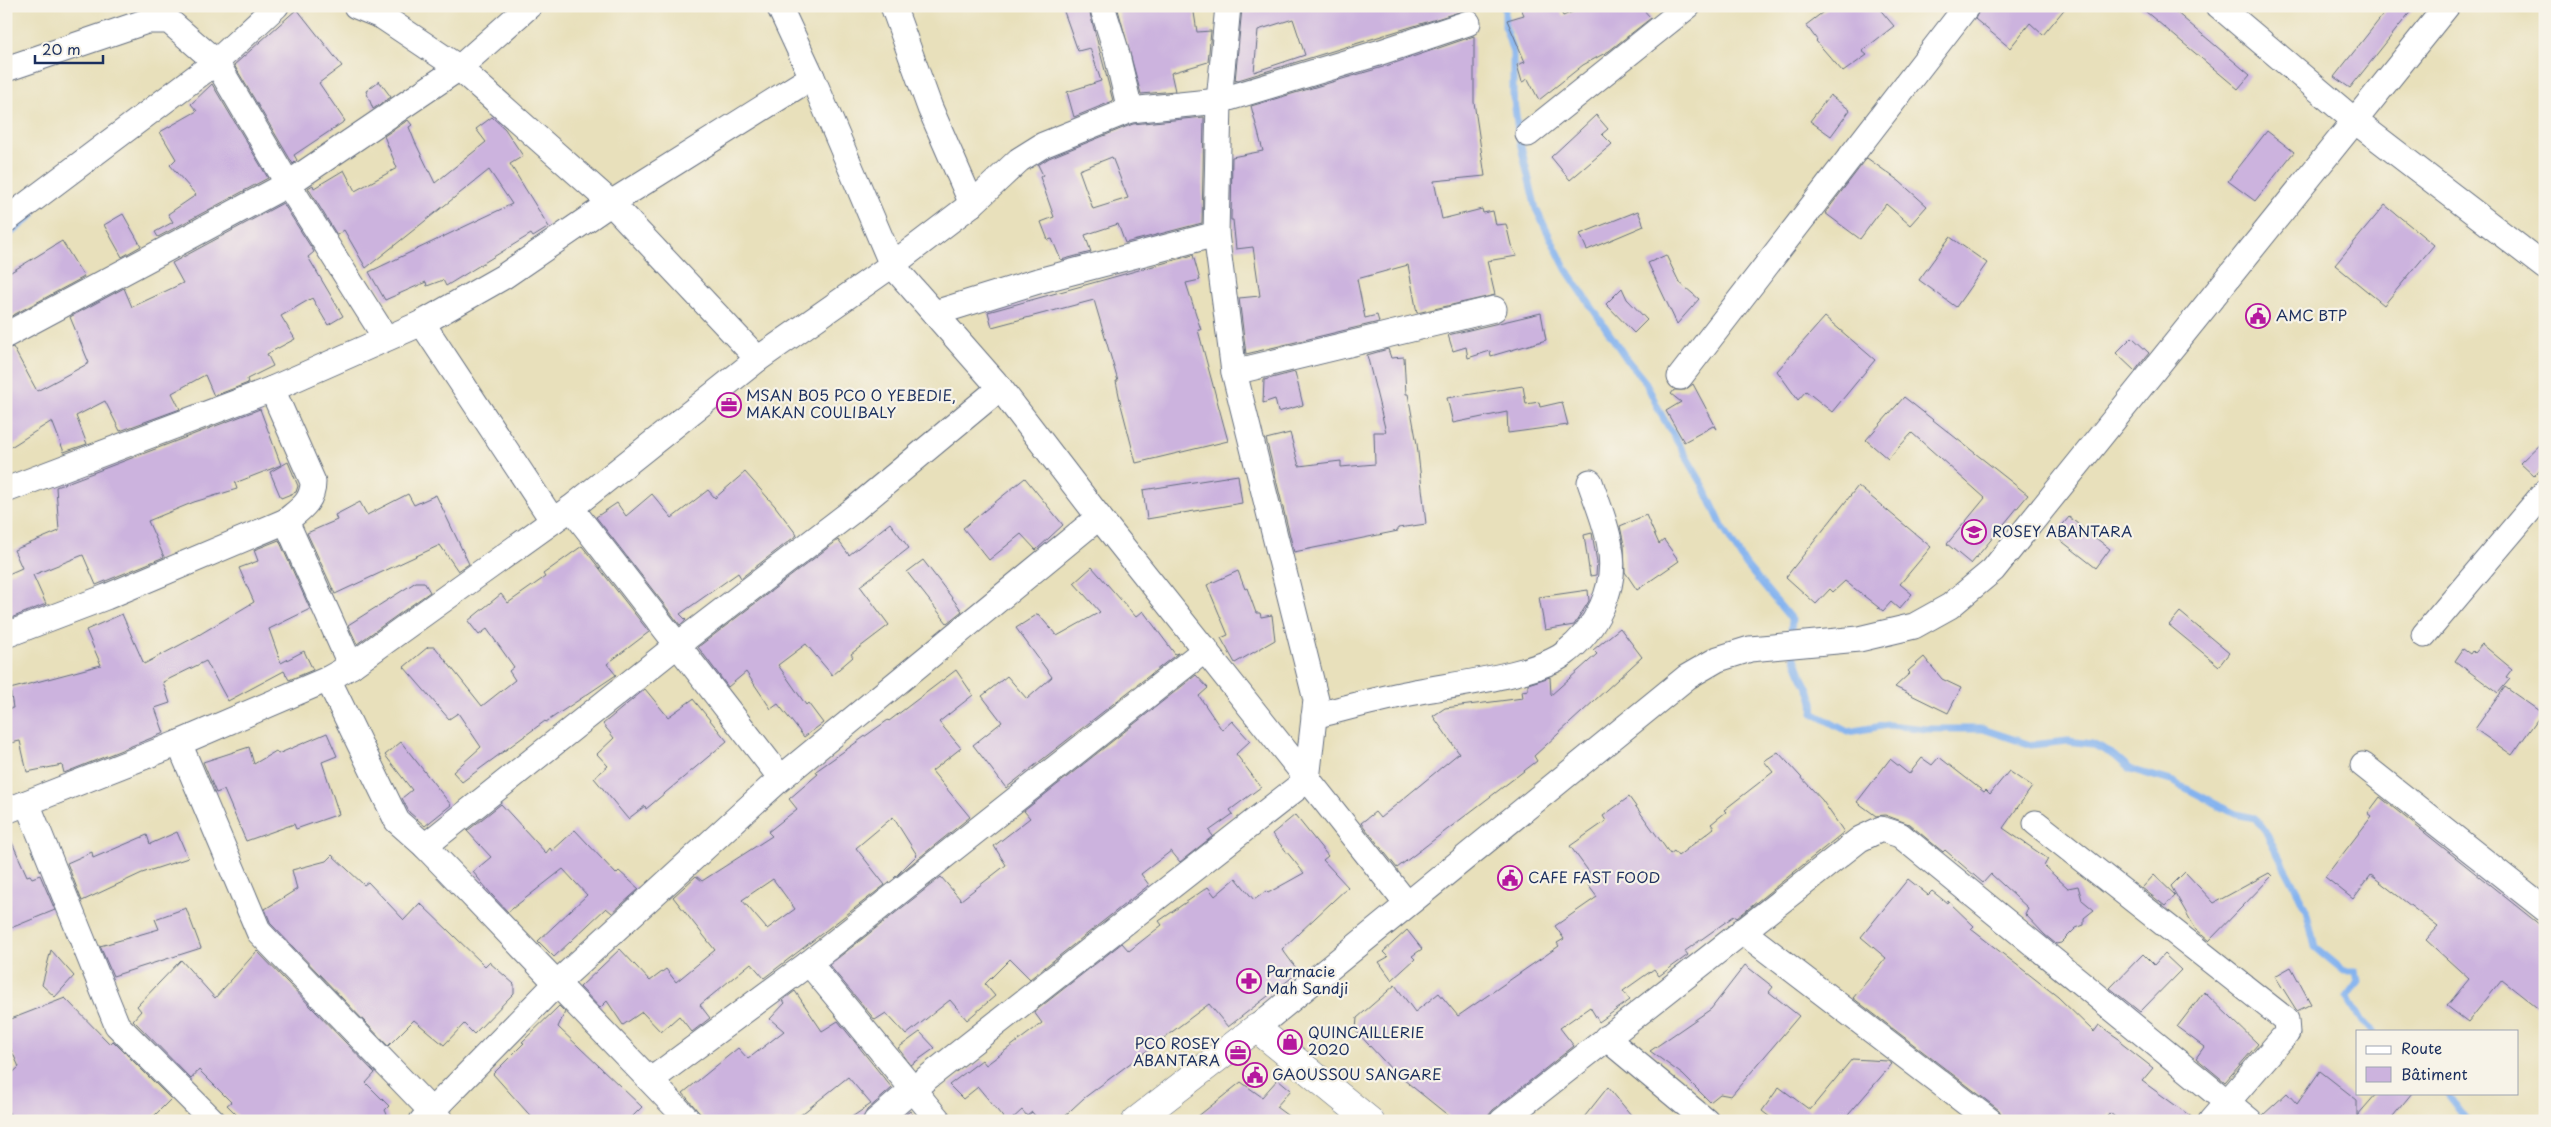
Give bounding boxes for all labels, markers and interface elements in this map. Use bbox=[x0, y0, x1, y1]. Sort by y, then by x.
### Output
scale bar bbox=[35, 32, 102, 64]
text: 20 m bbox=[42, 37, 81, 60]
public building icon: AMC BTP bbox=[2245, 303, 2271, 329]
place label: AMC BTP bbox=[2276, 303, 2347, 326]
place label: MSAN B05 PCO O YEBEDIE, MAKAN COULIBALY bbox=[746, 383, 956, 423]
office icon: MSAN B05 PCO O YEBEDIE, MAKAN COULIBALY bbox=[716, 392, 742, 418]
school or university icon: ROSEY ABANTARA bbox=[1961, 519, 1987, 545]
place label: ROSEY ABANTARA bbox=[1992, 519, 2132, 542]
public building icon: CAFE FAST FOOD bbox=[1497, 865, 1523, 891]
place label: CAFE FAST FOOD bbox=[1528, 865, 1660, 888]
place label: Parmacie Mah Sandji bbox=[1266, 959, 1348, 999]
pharmacy icon: Parmacie Mah Sandji bbox=[1236, 968, 1262, 994]
place label: QUINCAILLERIE 2020 bbox=[1308, 1020, 1424, 1060]
shop icon: QUINCAILLERIE 2020 bbox=[1277, 1029, 1303, 1055]
legend bbox=[2356, 1030, 2518, 1094]
place label: PCO ROSEY ABANTARA bbox=[1133, 1031, 1220, 1071]
text: Route bbox=[2401, 1036, 2442, 1059]
office icon: PCO ROSEY ABANTARA bbox=[1225, 1040, 1251, 1066]
public building icon: GAOUSSOU SANGARE bbox=[1242, 1062, 1268, 1088]
place label: GAOUSSOU SANGARE bbox=[1272, 1062, 1442, 1085]
text: Bâtiment bbox=[2401, 1062, 2468, 1085]

